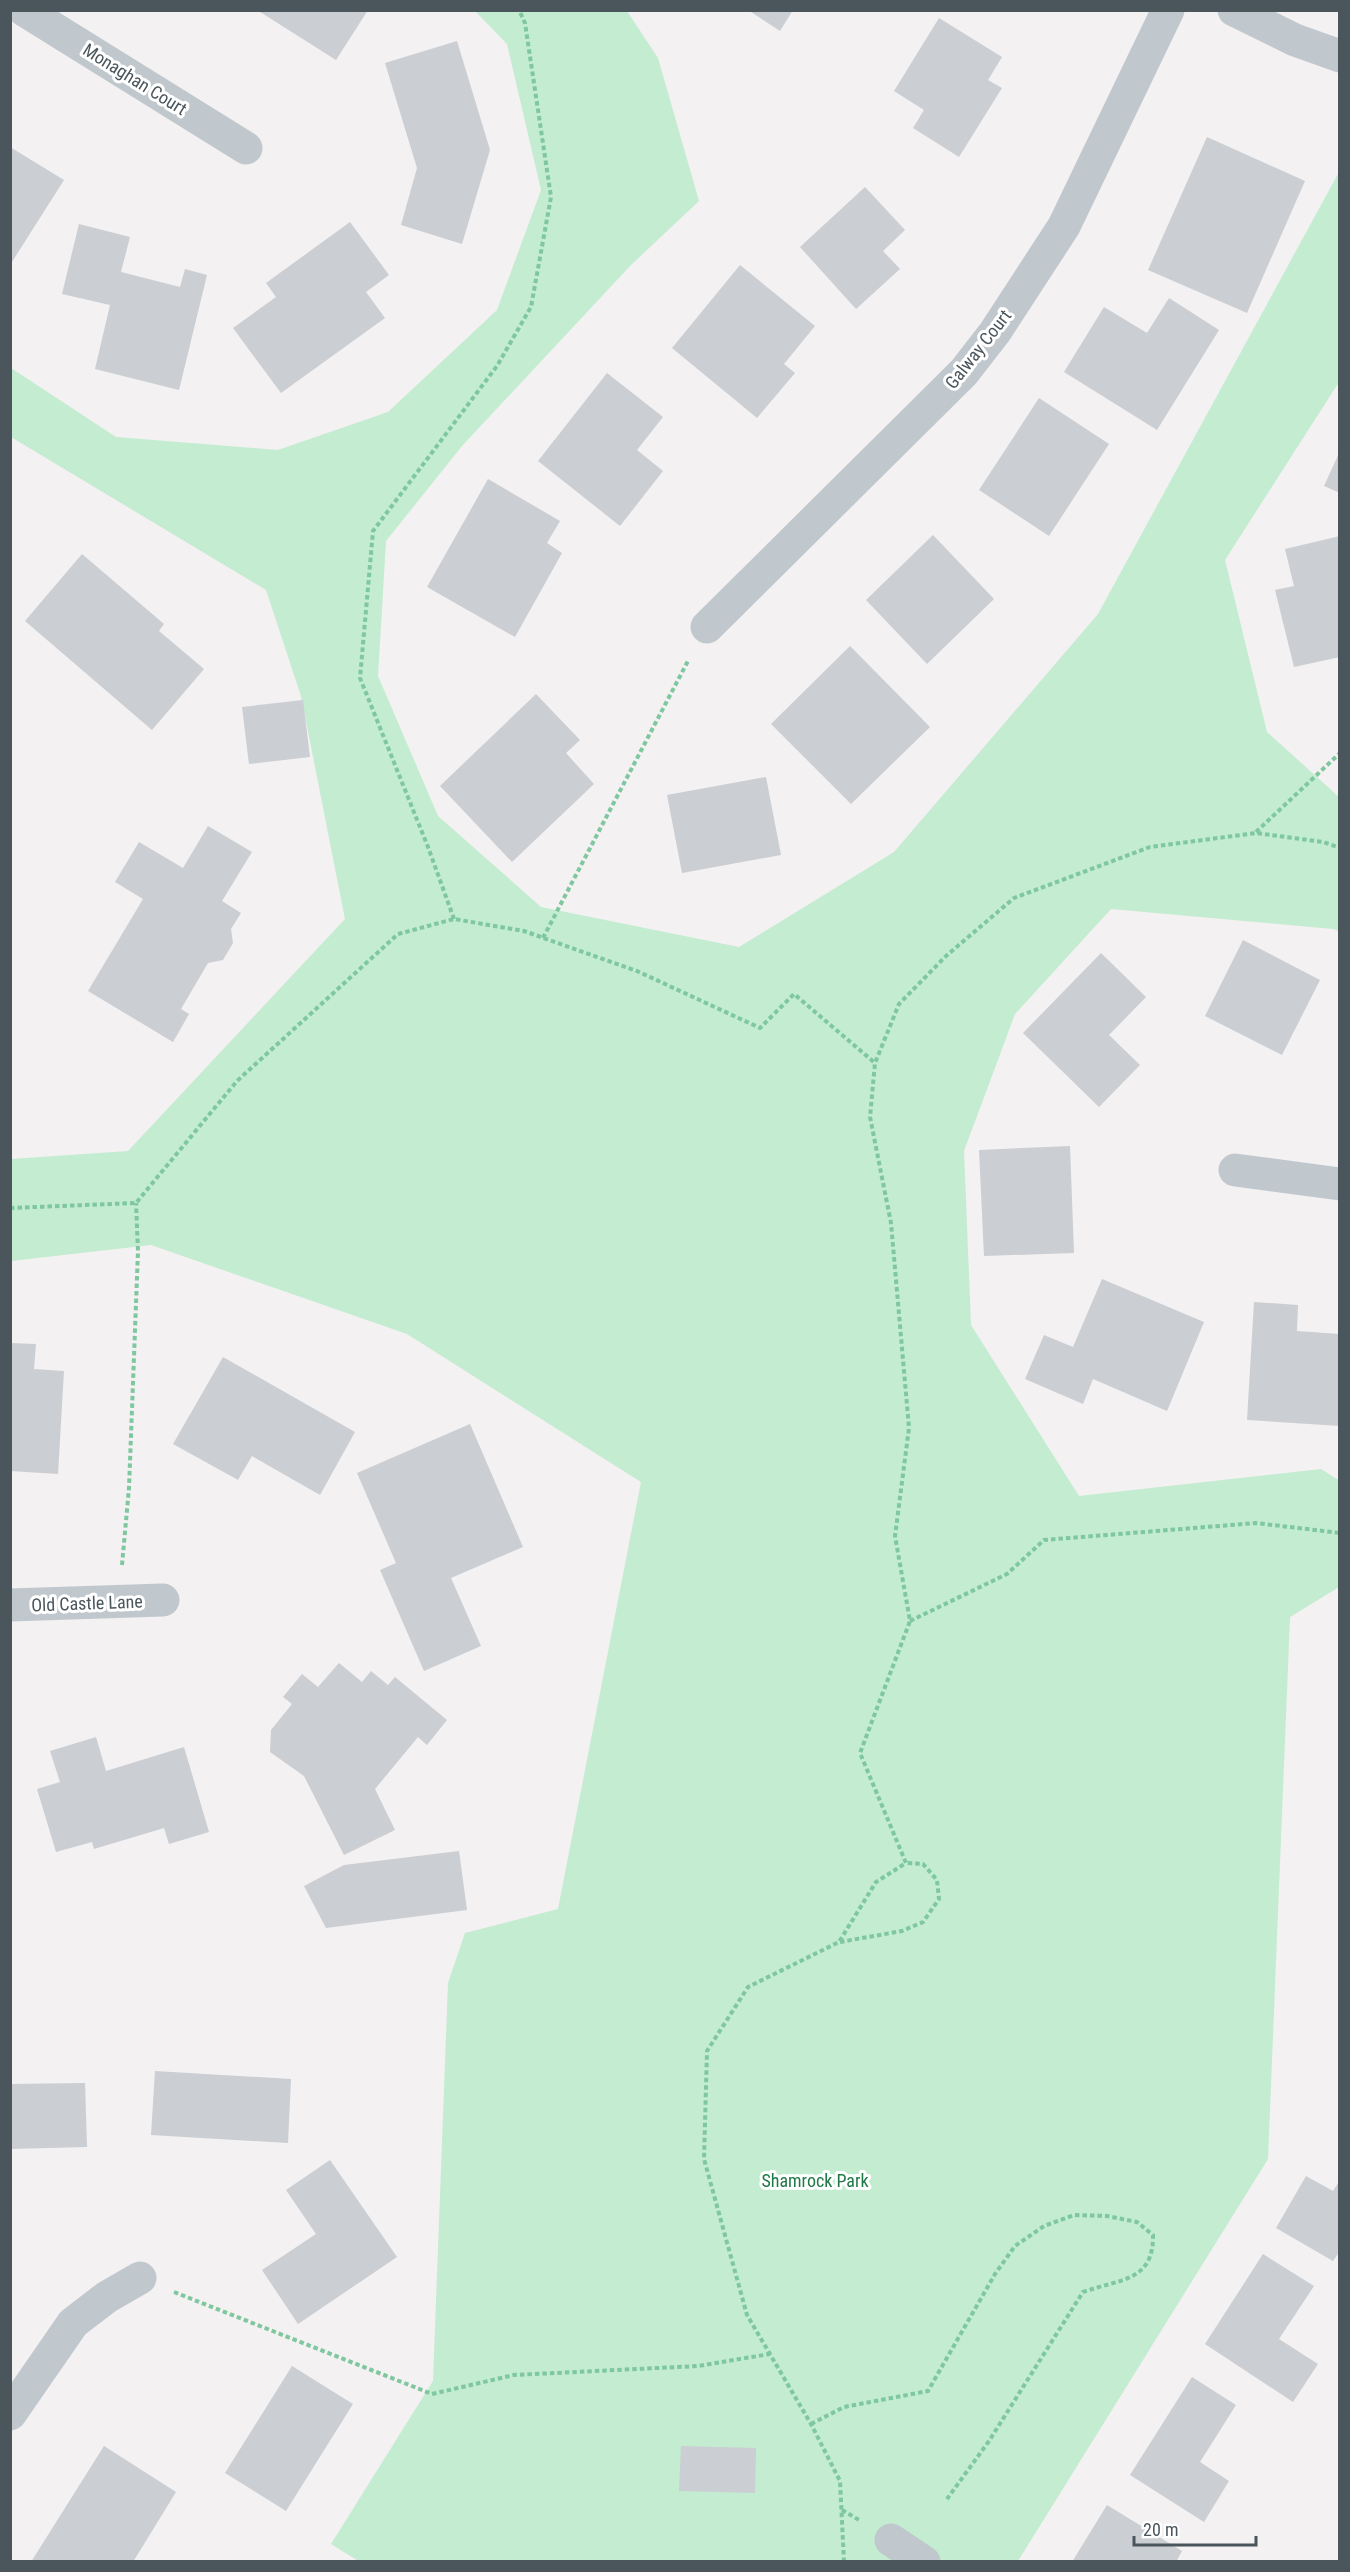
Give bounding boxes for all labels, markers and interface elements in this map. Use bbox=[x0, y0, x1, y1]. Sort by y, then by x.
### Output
street label: Monaghan Court bbox=[79, 39, 191, 119]
street label: Galway Court bbox=[941, 305, 1015, 393]
street label: Old Castle Lane bbox=[31, 1591, 143, 1615]
park label: Shamrock Park bbox=[761, 2170, 869, 2191]
scale bar bbox=[1134, 2509, 1256, 2547]
text: 20 m bbox=[1143, 2519, 1178, 2540]

